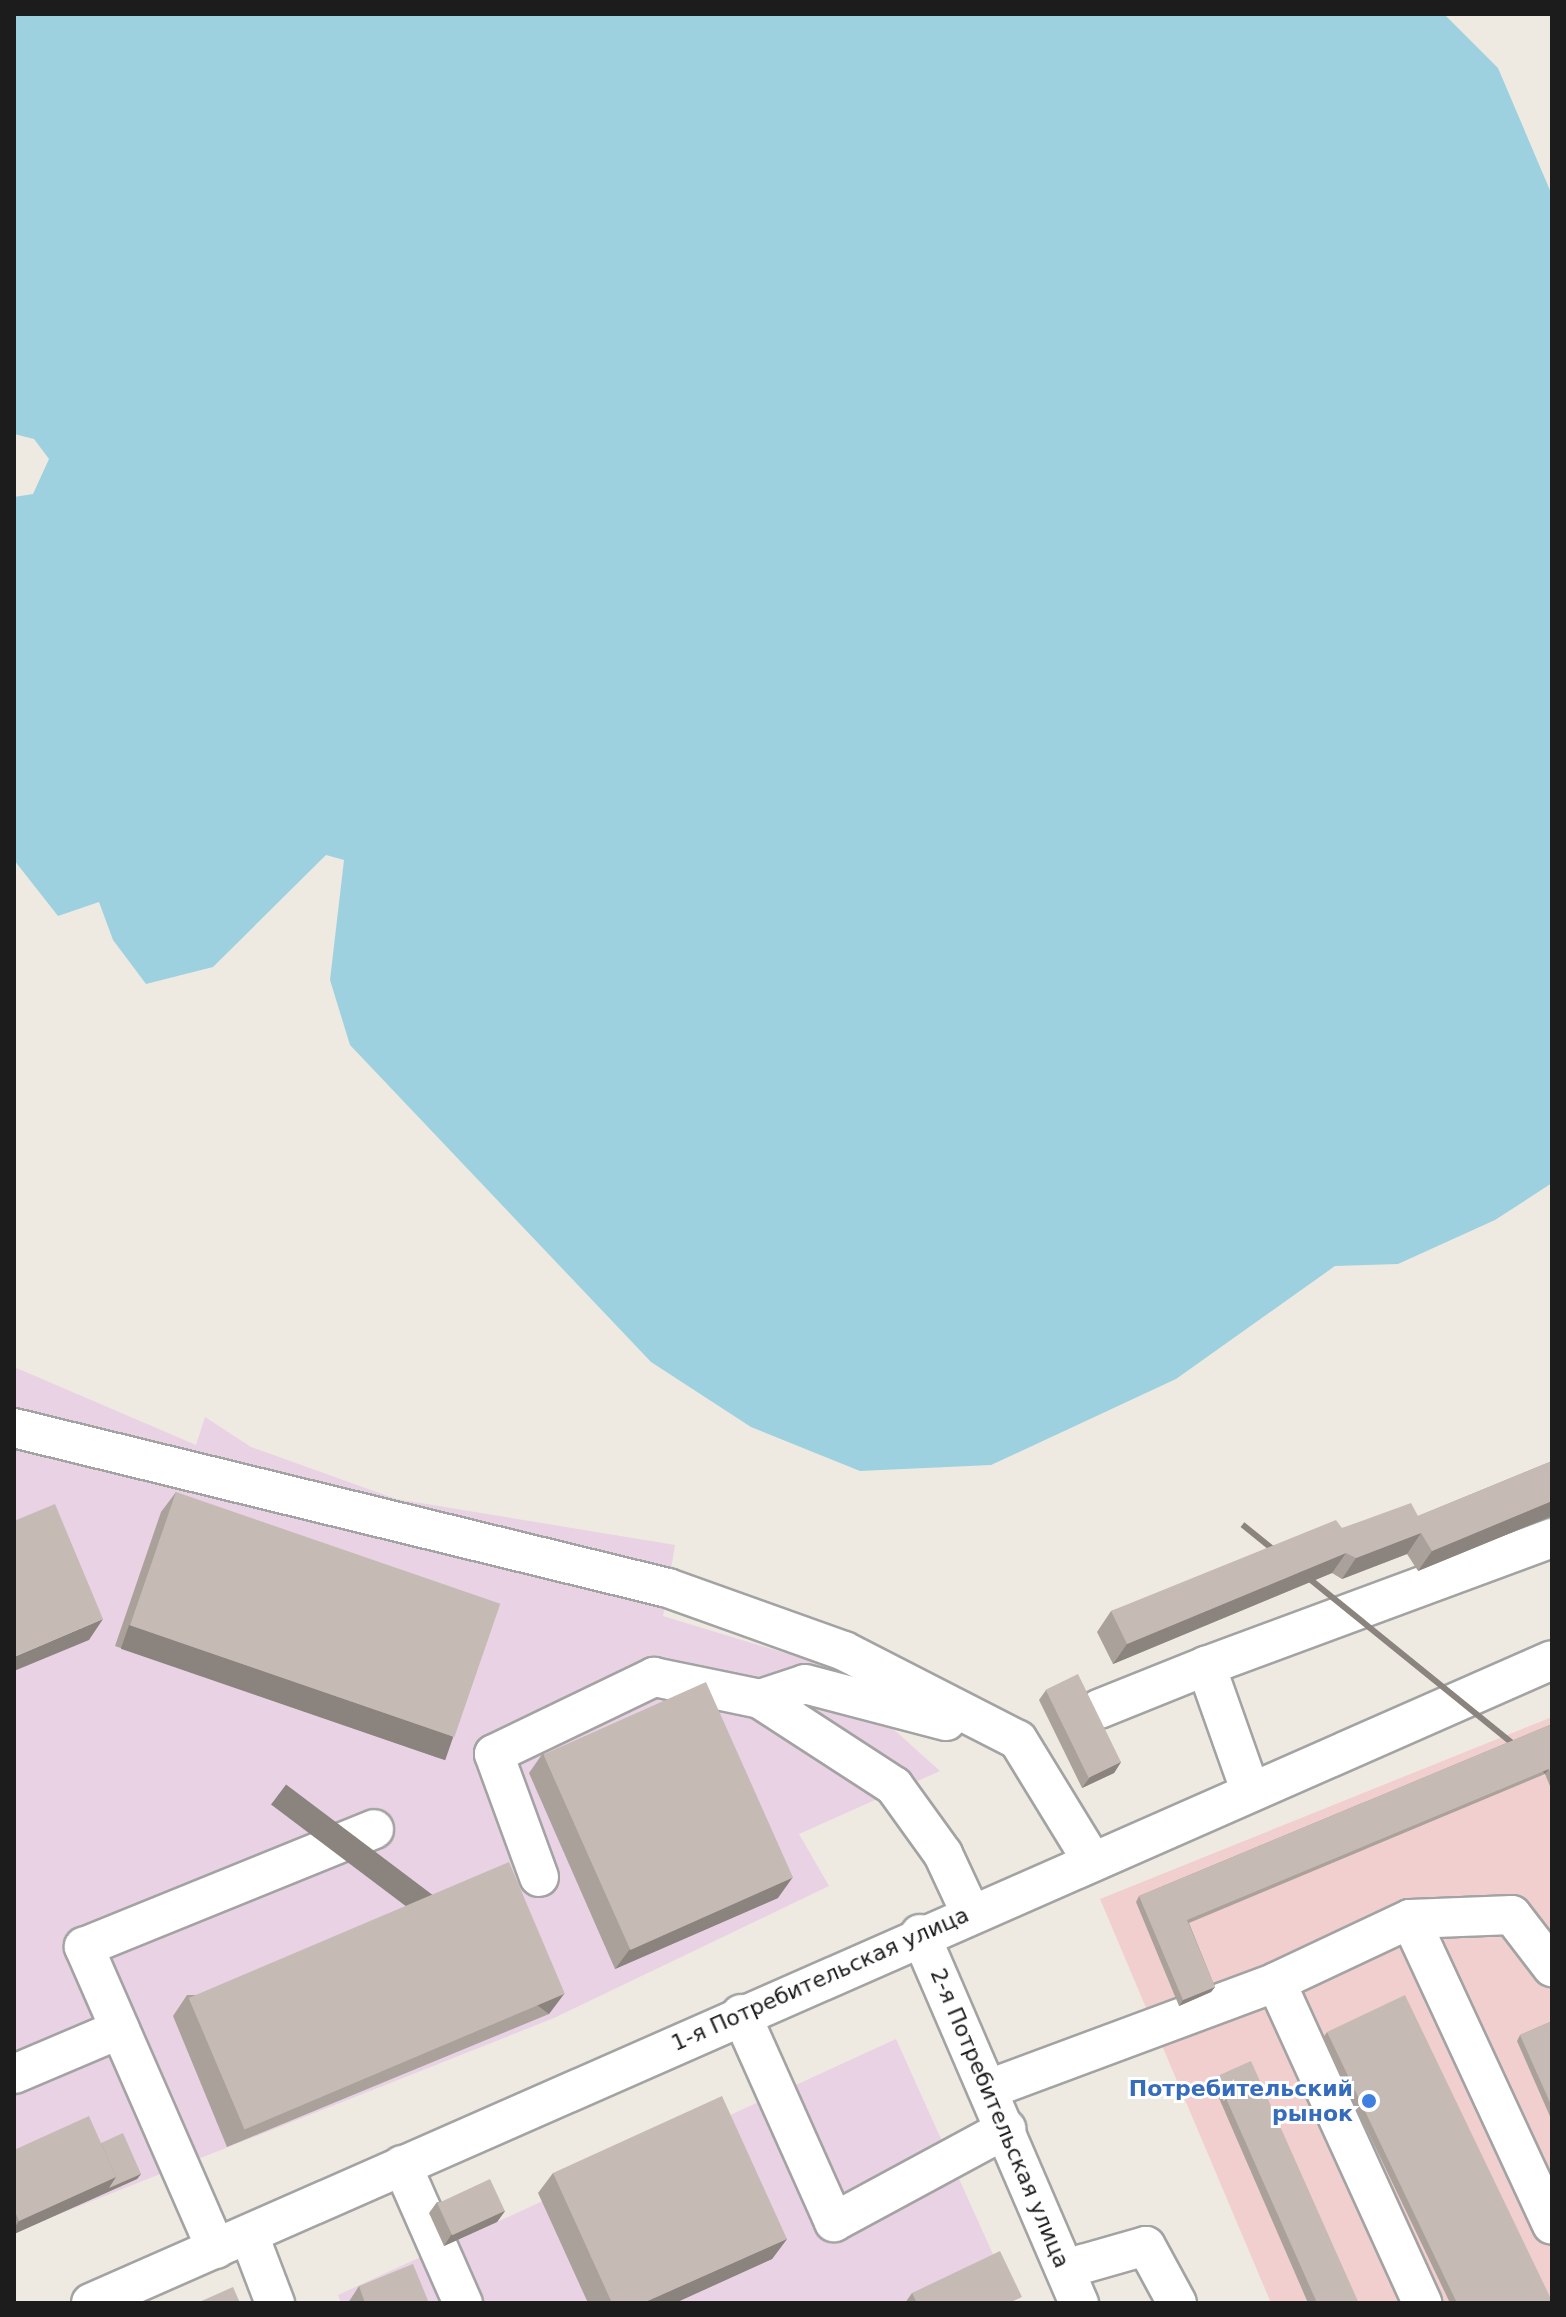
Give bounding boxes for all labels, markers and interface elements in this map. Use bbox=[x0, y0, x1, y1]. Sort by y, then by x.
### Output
street label: 1-я Потребительская улица bbox=[667, 1901, 973, 2057]
street label: 2-я Потребительская улица bbox=[925, 1964, 1075, 2272]
place label: Потребительский рынок bbox=[1129, 2075, 1353, 2126]
marker: Потребительский рынок bbox=[1360, 2092, 1378, 2110]

